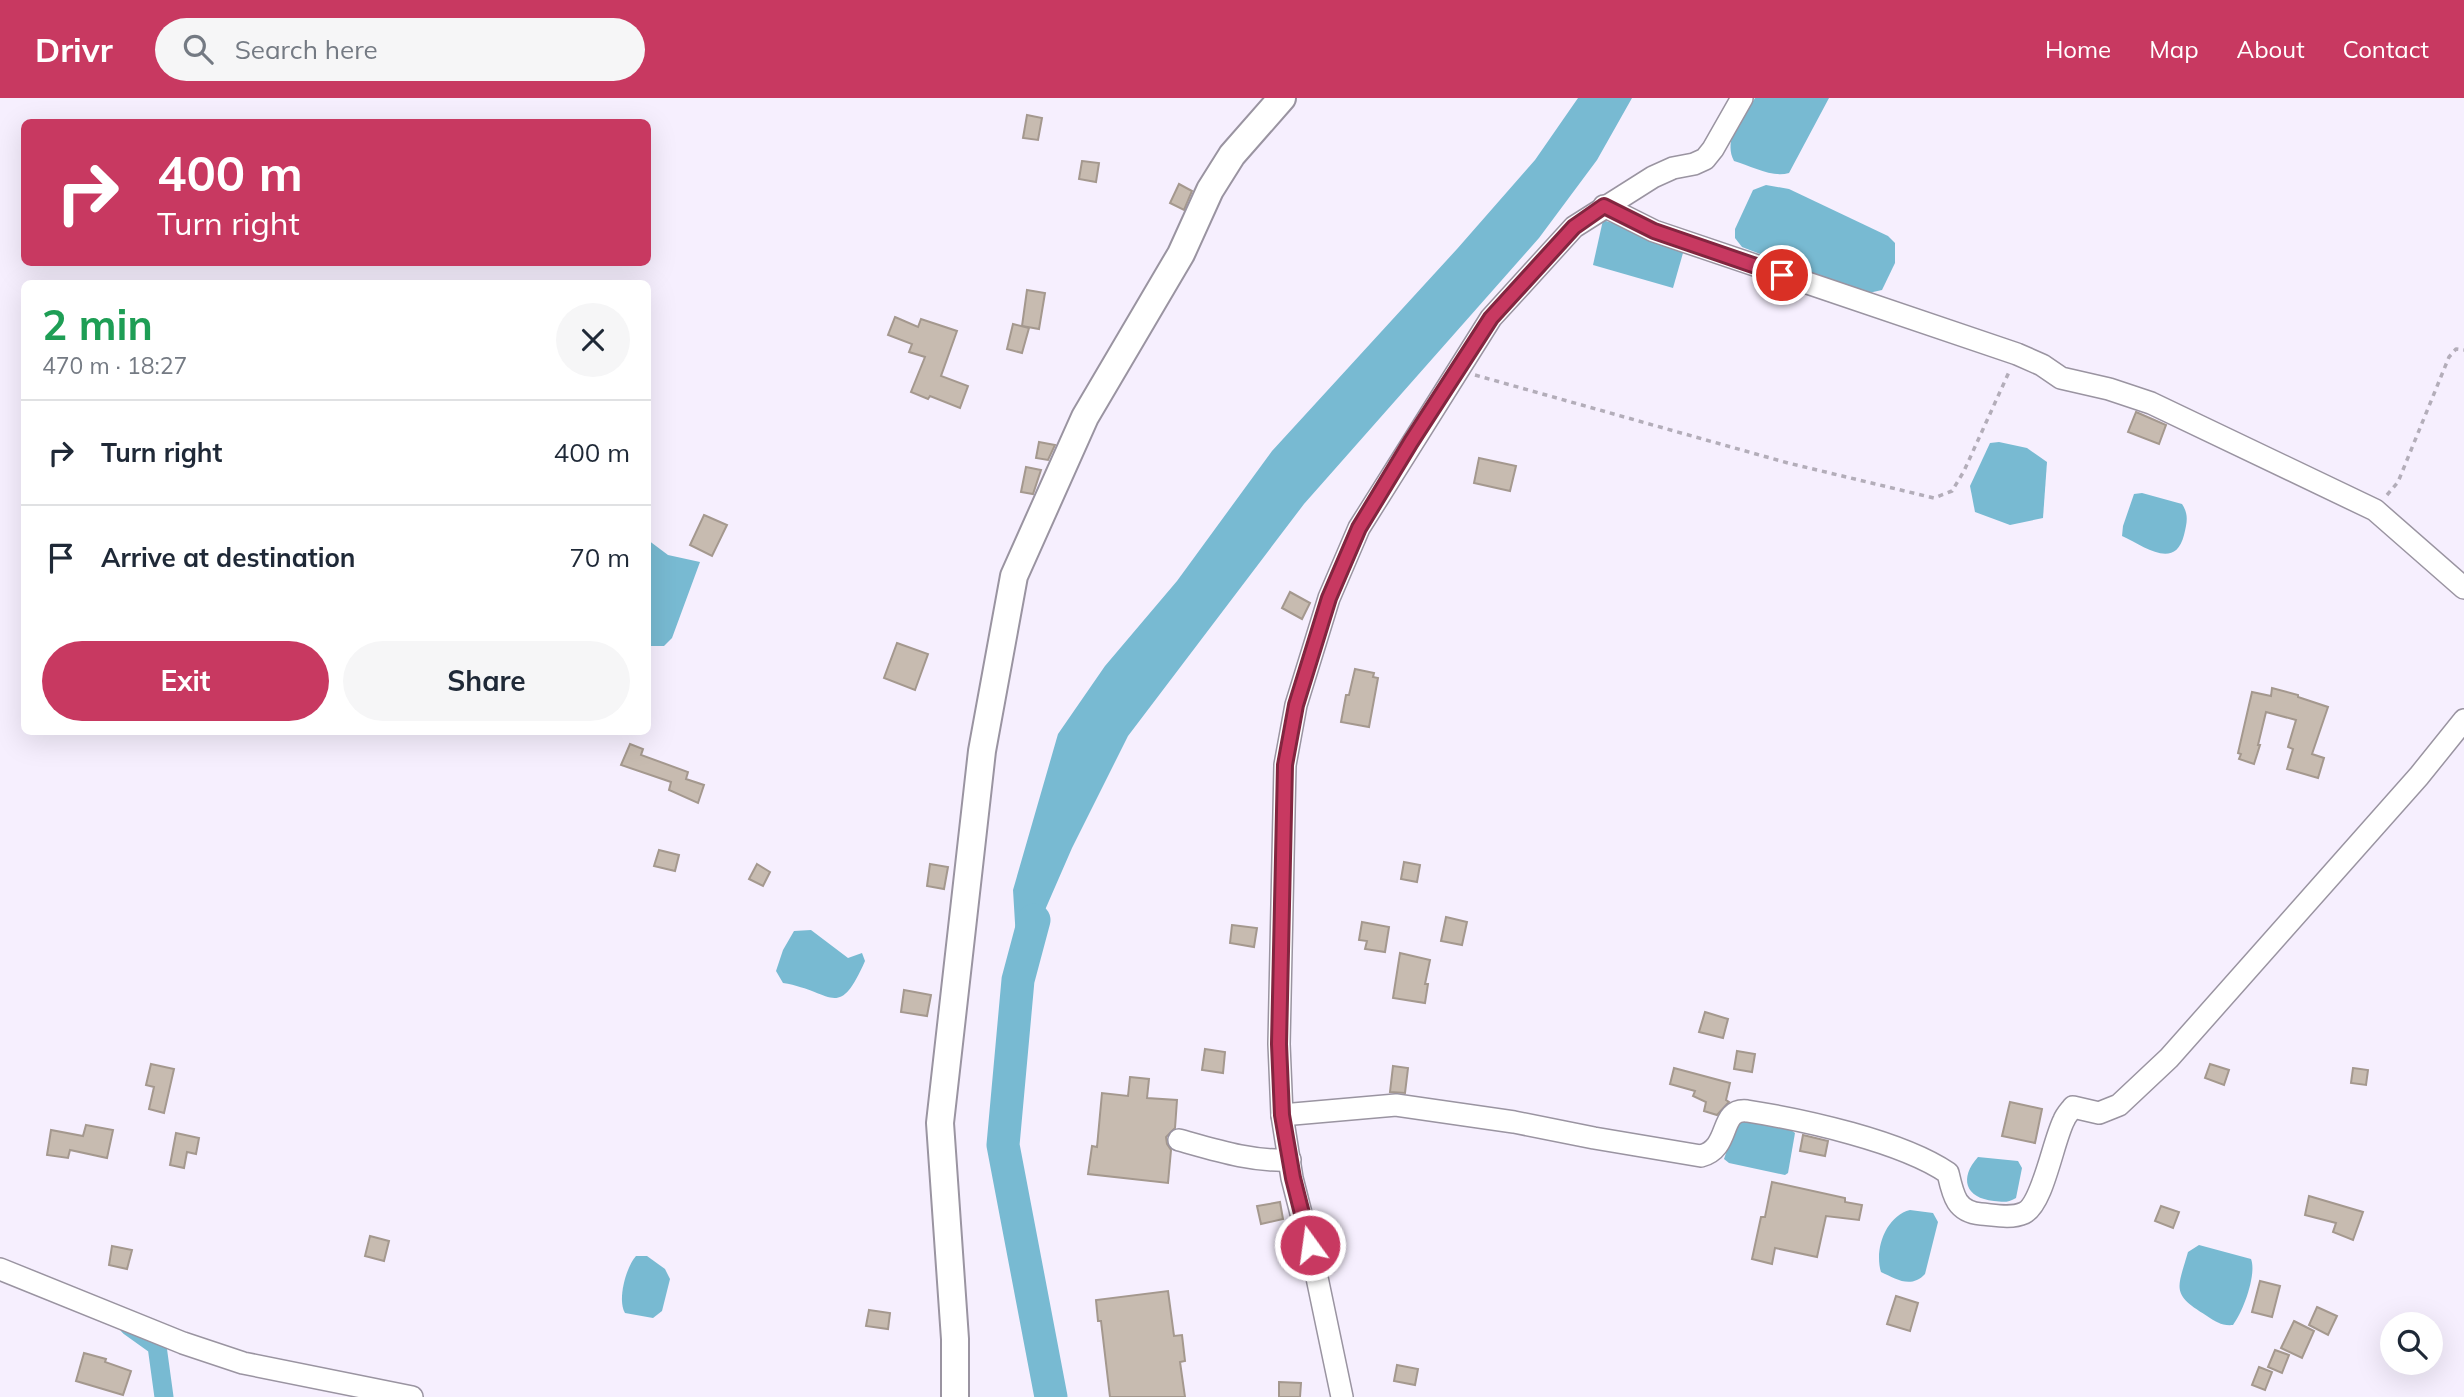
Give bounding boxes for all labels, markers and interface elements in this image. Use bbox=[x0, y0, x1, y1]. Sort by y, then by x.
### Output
search box bbox=[155, 18, 645, 81]
text: Drivr bbox=[35, 29, 113, 70]
icon: search bbox=[179, 30, 217, 68]
text: Search here bbox=[235, 33, 378, 66]
text: Home bbox=[2045, 34, 2111, 64]
text: Map bbox=[2149, 34, 2199, 64]
text: About bbox=[2237, 34, 2305, 64]
text: Contact bbox=[2343, 34, 2429, 64]
text: 400 m bbox=[157, 142, 303, 203]
icon: right bbox=[42, 147, 133, 238]
text: Turn right bbox=[157, 203, 300, 243]
pin bbox=[1752, 245, 1812, 305]
icon: arrive bbox=[1763, 256, 1801, 294]
text: 2 min bbox=[42, 298, 153, 351]
button: close bbox=[556, 303, 630, 377]
text: 470 m · 18:27 bbox=[42, 351, 187, 380]
icon: right bbox=[42, 434, 80, 472]
text: Turn right bbox=[101, 436, 222, 469]
text: 400 m bbox=[554, 436, 630, 469]
icon: arrive bbox=[42, 539, 80, 577]
text: Arrive at destination bbox=[101, 541, 356, 574]
text: 70 m bbox=[569, 541, 630, 574]
button: Exit bbox=[42, 641, 329, 721]
button: Share bbox=[343, 641, 630, 721]
position arrow bbox=[1273, 1208, 1347, 1282]
map controls bbox=[2380, 1312, 2443, 1375]
button: search bbox=[2380, 1312, 2443, 1375]

